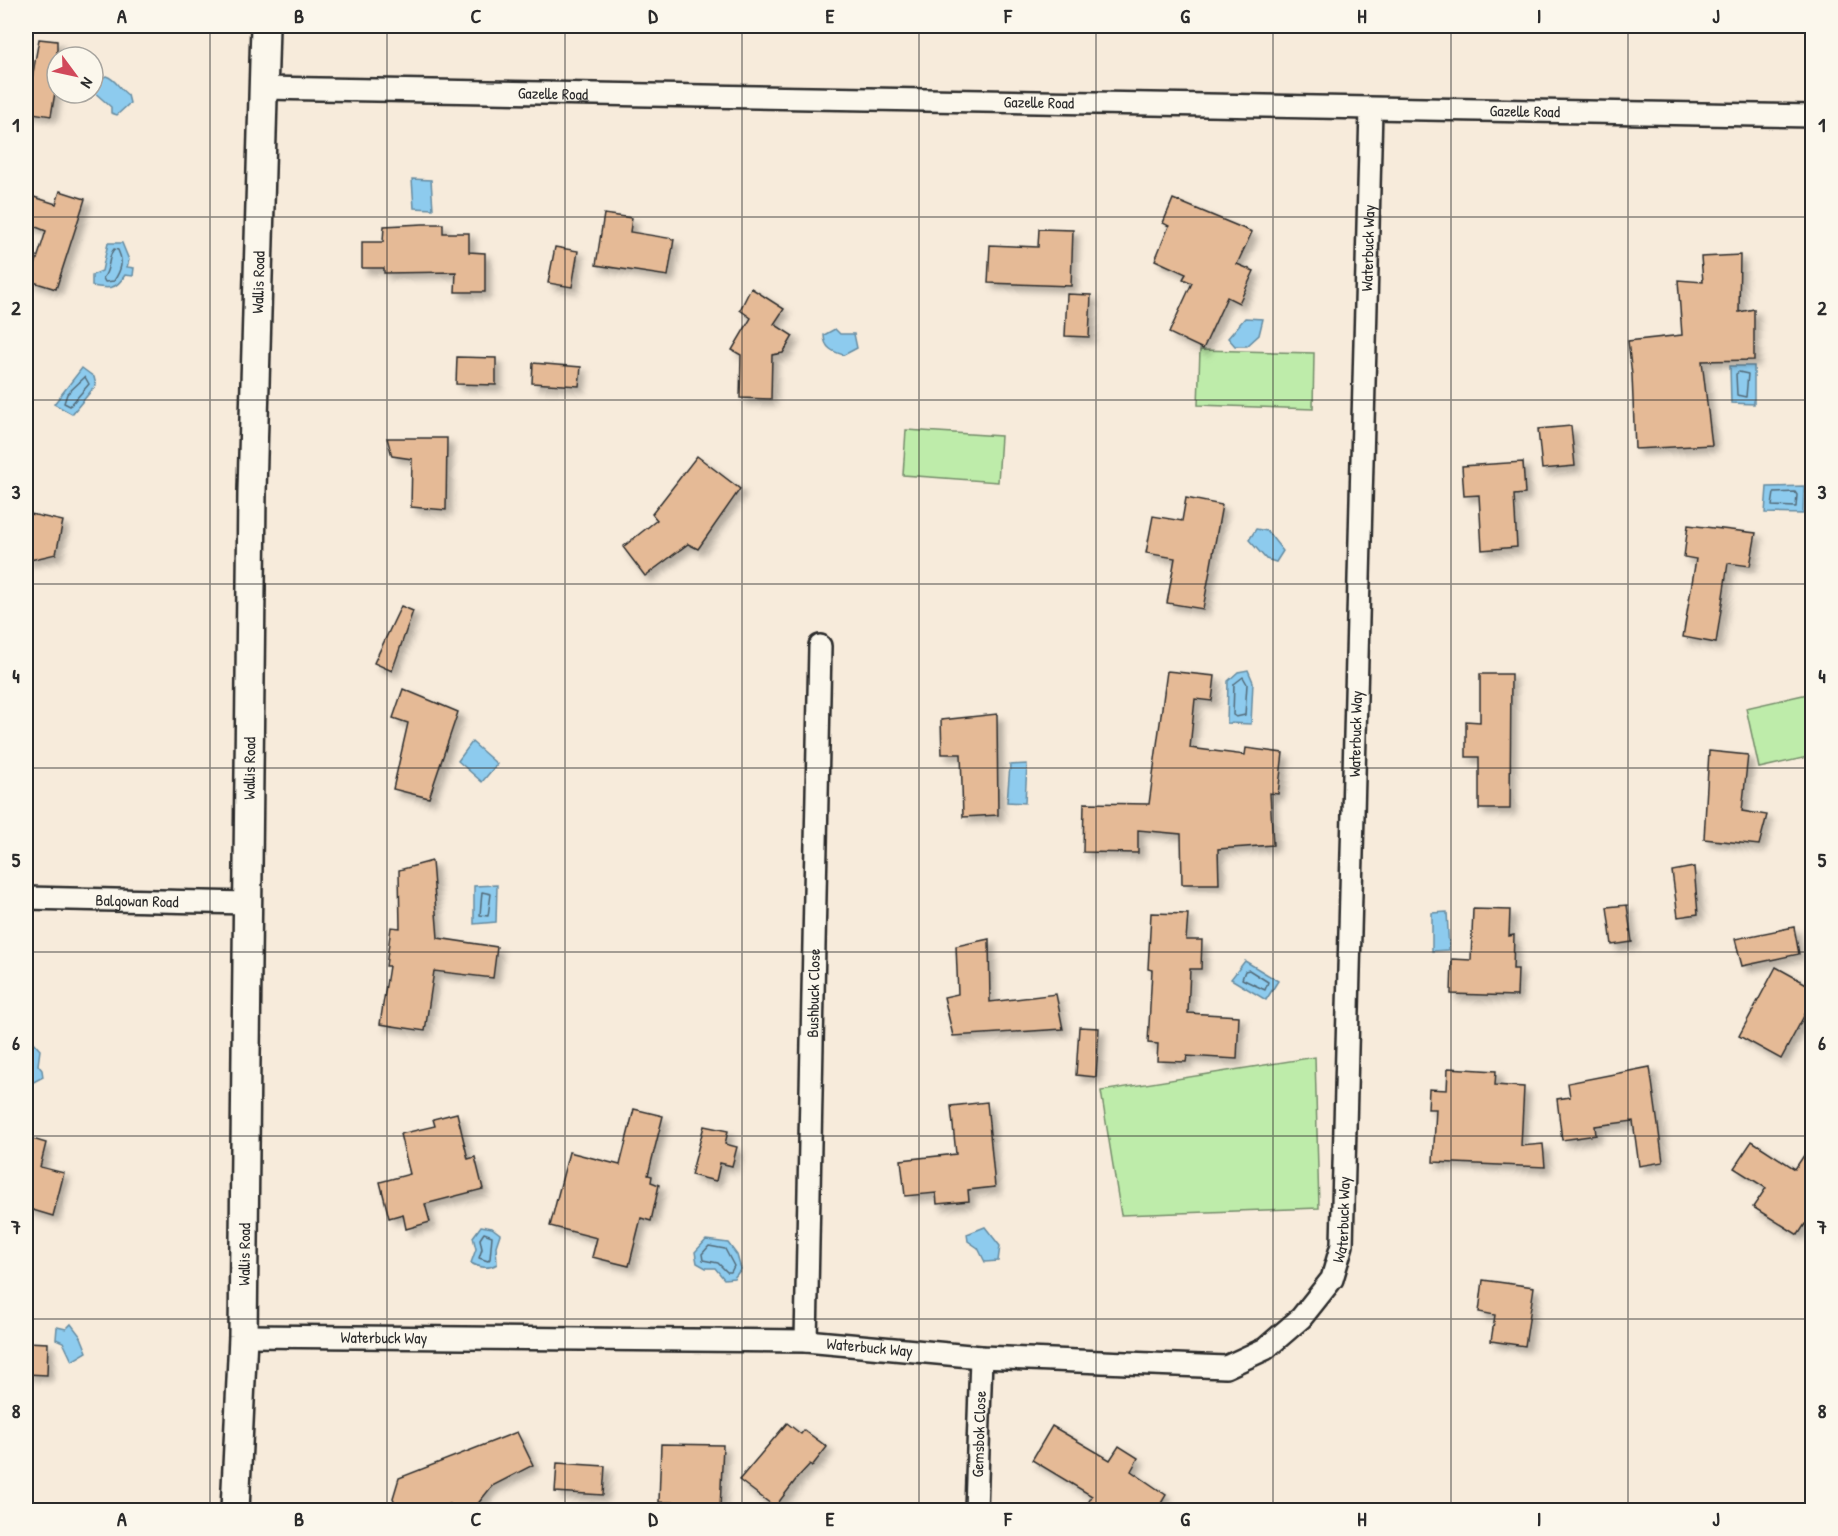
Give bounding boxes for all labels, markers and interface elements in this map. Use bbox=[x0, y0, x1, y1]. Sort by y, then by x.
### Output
text: A bbox=[117, 2, 127, 29]
text: B bbox=[294, 2, 304, 29]
text: C bbox=[471, 2, 482, 29]
text: D bbox=[648, 2, 658, 29]
text: E bbox=[826, 2, 835, 29]
text: F bbox=[1003, 2, 1013, 29]
text: G bbox=[1180, 2, 1190, 29]
text: H bbox=[1357, 2, 1367, 29]
text: I bbox=[1537, 2, 1541, 29]
text: J bbox=[1712, 2, 1720, 29]
north arrow bbox=[45, 45, 105, 105]
text: N bbox=[76, 74, 99, 93]
street label: Gazelle Road bbox=[518, 82, 588, 105]
street label: Gazelle Road bbox=[1003, 90, 1074, 114]
street label: Gazelle Road bbox=[1489, 99, 1560, 122]
text: 1 bbox=[12, 111, 20, 138]
text: 1 bbox=[1818, 111, 1826, 138]
street label: Waterbuck Way bbox=[1355, 204, 1380, 292]
street label: Wallis Road bbox=[246, 251, 270, 314]
text: 2 bbox=[11, 294, 21, 321]
text: 2 bbox=[1817, 294, 1827, 321]
text: 3 bbox=[12, 478, 21, 505]
text: 3 bbox=[1818, 478, 1827, 505]
text: 4 bbox=[12, 662, 20, 689]
text: 4 bbox=[1818, 662, 1826, 689]
street label: Waterbuck Way bbox=[1343, 690, 1367, 777]
street label: Wallis Road bbox=[238, 737, 260, 800]
text: 5 bbox=[12, 846, 21, 873]
text: 5 bbox=[1818, 846, 1827, 873]
street label: Balgowan Road bbox=[95, 889, 179, 912]
street label: Bushbuck Close bbox=[801, 948, 825, 1038]
text: 6 bbox=[12, 1029, 20, 1056]
text: 6 bbox=[1818, 1029, 1826, 1056]
street label: Waterbuck Way bbox=[1326, 1176, 1355, 1265]
text: 7 bbox=[10, 1213, 21, 1240]
text: 7 bbox=[1816, 1213, 1827, 1240]
street label: Wallis Road bbox=[233, 1223, 255, 1286]
street label: Waterbuck Way bbox=[341, 1326, 428, 1349]
street label: Waterbuck Way bbox=[826, 1332, 914, 1362]
street label: Gemsbok Close bbox=[966, 1390, 991, 1478]
text: 8 bbox=[12, 1397, 21, 1424]
text: 8 bbox=[1818, 1397, 1827, 1424]
text: A bbox=[117, 1505, 127, 1532]
text: B bbox=[294, 1505, 304, 1532]
text: C bbox=[471, 1505, 482, 1532]
text: D bbox=[648, 1505, 658, 1532]
text: E bbox=[826, 1505, 835, 1532]
text: F bbox=[1003, 1505, 1013, 1532]
text: G bbox=[1180, 1505, 1190, 1532]
text: H bbox=[1357, 1505, 1367, 1532]
text: I bbox=[1537, 1505, 1541, 1532]
text: J bbox=[1712, 1505, 1720, 1532]

